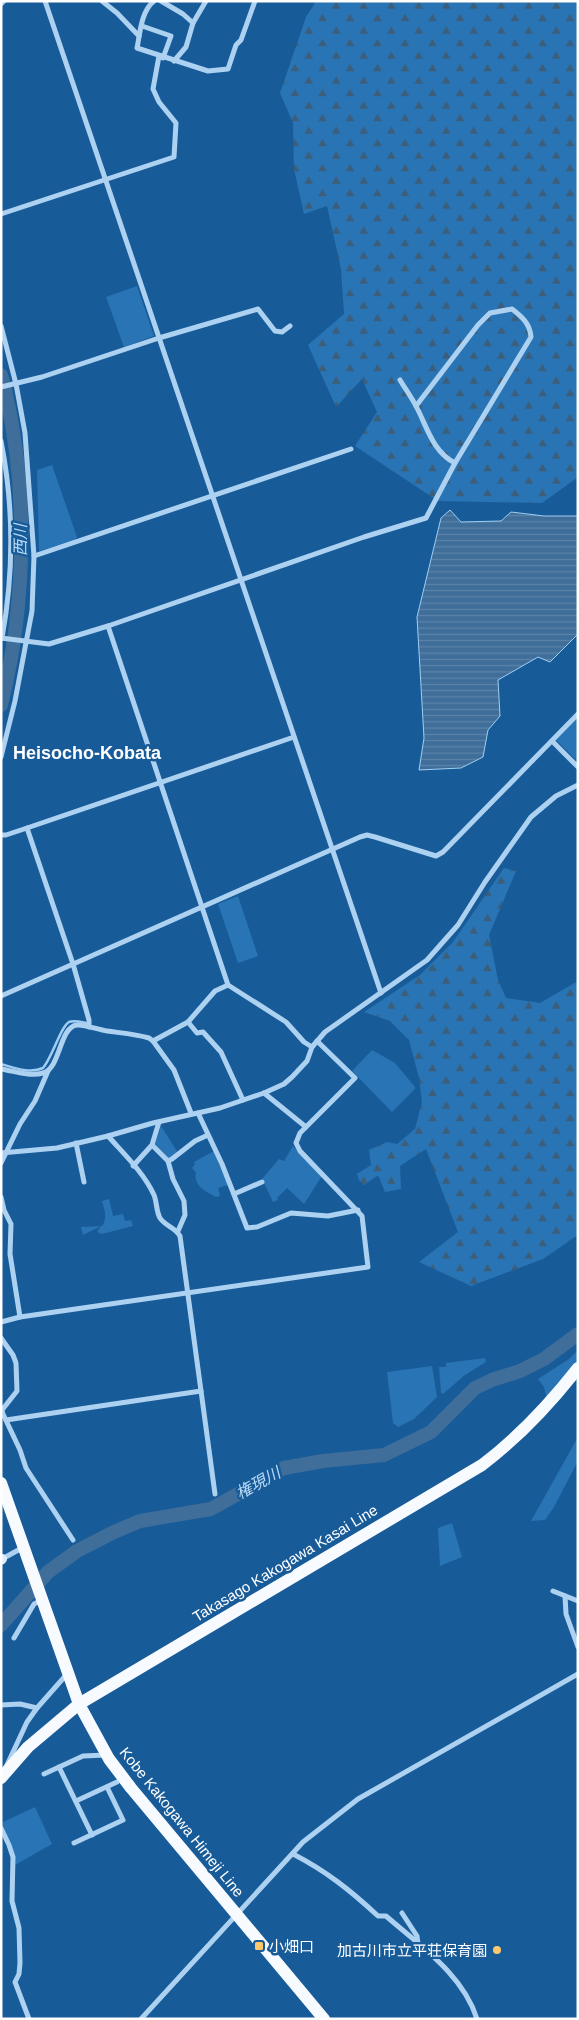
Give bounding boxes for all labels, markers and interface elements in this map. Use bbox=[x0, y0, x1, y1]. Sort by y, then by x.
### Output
water label: 西川 bbox=[12, 522, 29, 556]
district label: Heisocho-Kobata bbox=[13, 743, 162, 763]
water label: 権現川 bbox=[233, 1463, 285, 1502]
street label: Takasago Kakogawa Kasai Line bbox=[189, 1501, 381, 1625]
street label: Kobe Kakogawa Himeji Line bbox=[116, 1744, 248, 1900]
place label: 小畑口 bbox=[269, 1938, 314, 1955]
marker: 小畑口 bbox=[253, 1940, 265, 1952]
place label: 加古川市立平荘保育園 bbox=[337, 1942, 487, 1959]
marker: 加古川市立平荘保育園 bbox=[491, 1944, 503, 1956]

